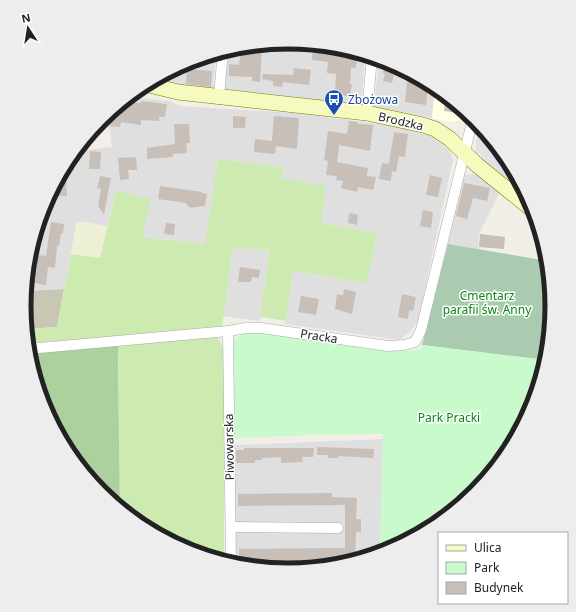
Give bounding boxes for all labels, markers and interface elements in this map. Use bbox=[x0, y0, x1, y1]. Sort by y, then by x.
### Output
north arrow bbox=[8, 8, 48, 48]
text: N bbox=[20, 9, 32, 26]
bus stop icon: Zbożowa bbox=[323, 88, 345, 116]
place label: Zbożowa bbox=[348, 91, 398, 108]
street label: Brodzka bbox=[377, 108, 425, 134]
park label: Cmentarz parafii św. Anny bbox=[443, 287, 532, 318]
street label: Pracka bbox=[299, 325, 339, 347]
park label: Park Pracki bbox=[418, 409, 480, 426]
street label: Piwowarska bbox=[220, 413, 238, 481]
legend bbox=[438, 532, 568, 604]
text: Ulica bbox=[474, 539, 501, 556]
text: Park bbox=[474, 559, 500, 576]
text: Budynek bbox=[474, 579, 524, 596]

